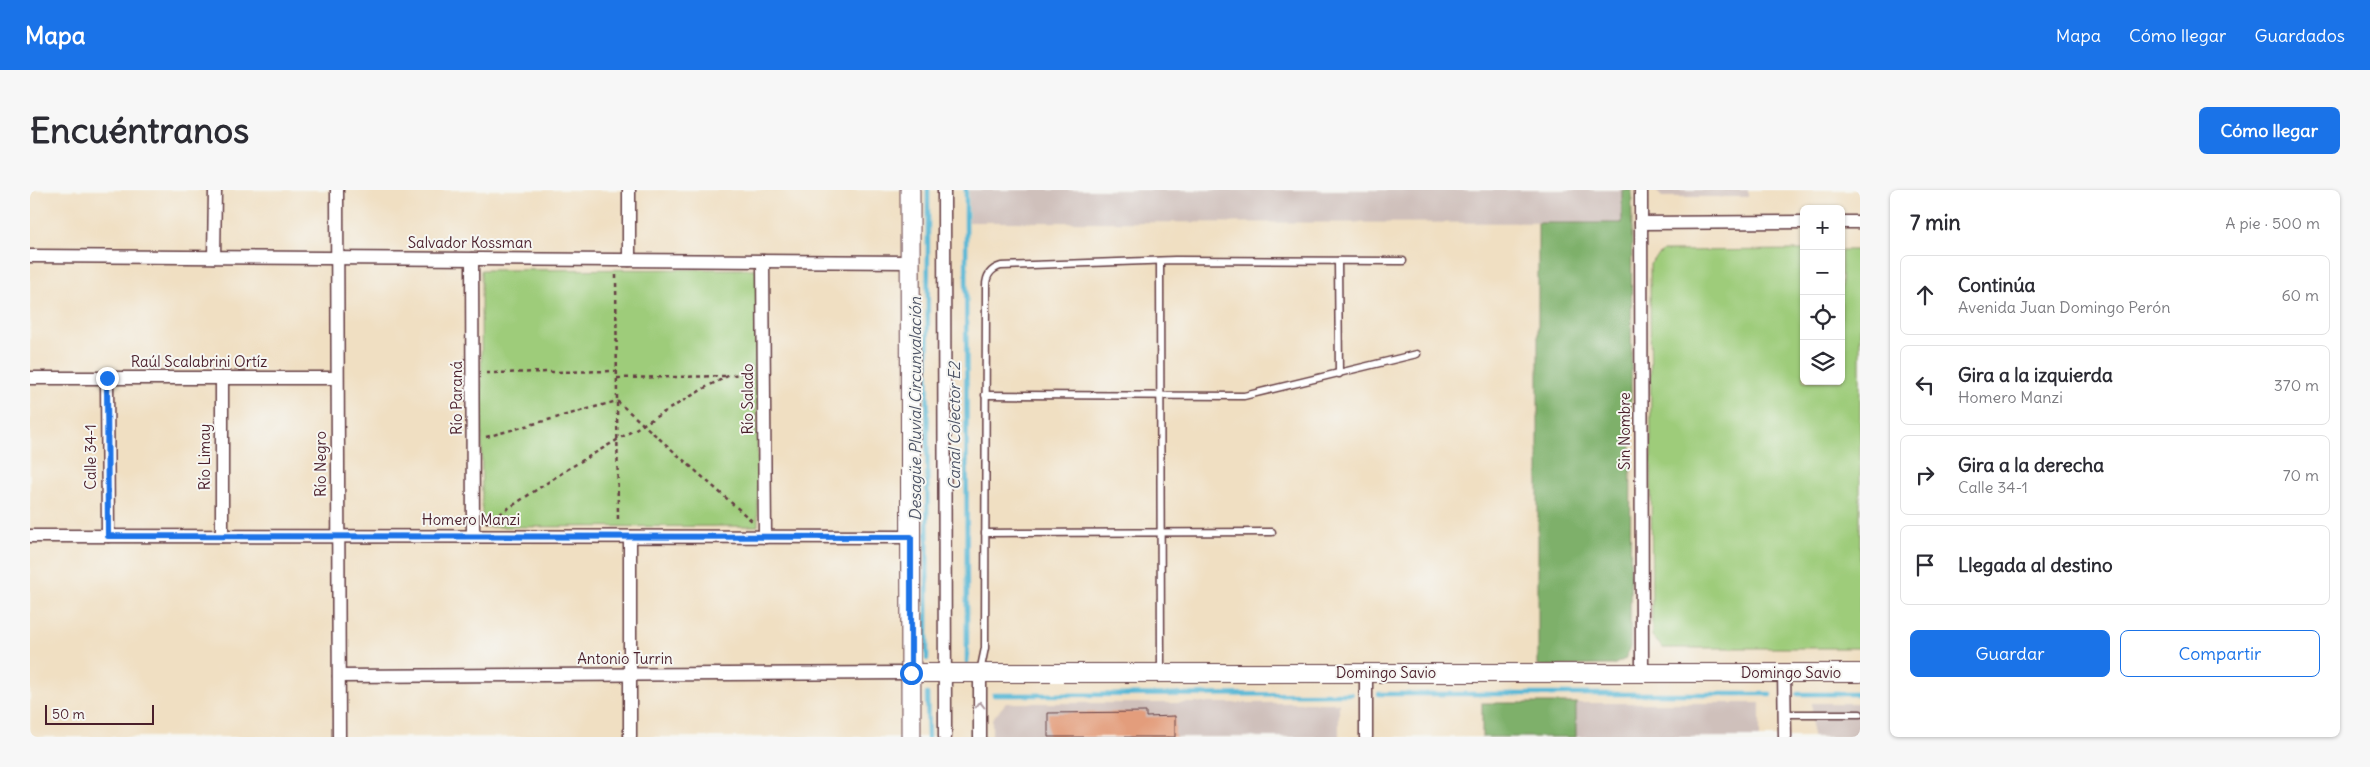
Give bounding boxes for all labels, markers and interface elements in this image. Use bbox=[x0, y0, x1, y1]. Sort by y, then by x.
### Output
text: Mapa bbox=[25, 20, 85, 50]
text: Mapa bbox=[2056, 24, 2101, 47]
text: Cómo llegar bbox=[2129, 24, 2226, 47]
text: Guardados bbox=[2254, 24, 2345, 47]
button: Cómo llegar bbox=[2199, 107, 2340, 154]
text: Encuéntranos bbox=[30, 108, 249, 152]
map controls bbox=[1800, 205, 1845, 385]
button: + bbox=[1800, 205, 1845, 250]
text: 7 min bbox=[1910, 209, 1961, 236]
text: A pie · 500 m bbox=[2225, 213, 2320, 233]
street label: Salvador Kossman bbox=[408, 233, 533, 252]
button: − bbox=[1800, 250, 1845, 295]
text: Continúa bbox=[1958, 273, 2035, 297]
icon: ahead bbox=[1911, 281, 1939, 309]
text: 60 m bbox=[2281, 285, 2319, 305]
button: locate bbox=[1800, 295, 1845, 340]
water label: Desagüe Pluvial Circunvalación bbox=[905, 296, 925, 521]
text: Avenida Juan Domingo Perón bbox=[1958, 297, 2171, 317]
button: layers bbox=[1800, 340, 1845, 385]
street label: Raúl Scalabrini Ortíz bbox=[131, 352, 267, 371]
street label: Río Paraná bbox=[447, 361, 466, 435]
water label: Canal Colector E2 bbox=[944, 361, 964, 490]
text: Gira a la izquierda bbox=[1958, 363, 2113, 387]
street label: Río Salado bbox=[738, 364, 757, 434]
route end bbox=[96, 367, 119, 390]
icon: left bbox=[1911, 371, 1939, 399]
text: 370 m bbox=[2274, 375, 2319, 395]
text: Homero Manzi bbox=[1958, 387, 2063, 407]
street label: Sin Nombre bbox=[1615, 392, 1634, 470]
street label: Calle 34-1 bbox=[81, 424, 100, 490]
street label: Río Limay bbox=[195, 424, 214, 490]
street label: Río Negro bbox=[311, 431, 330, 497]
text: Gira a la derecha bbox=[1958, 453, 2104, 477]
icon: right bbox=[1911, 461, 1939, 489]
text: 70 m bbox=[2283, 465, 2319, 485]
text: Calle 34-1 bbox=[1958, 477, 2028, 497]
street label: Homero Manzi bbox=[422, 510, 520, 529]
icon: arrive bbox=[1911, 551, 1939, 579]
text: Llegada al destino bbox=[1958, 553, 2113, 577]
button: Guardar bbox=[1910, 630, 2110, 677]
button: Compartir bbox=[2120, 630, 2320, 677]
street label: Antonio Turrin bbox=[577, 649, 673, 668]
route start bbox=[900, 662, 923, 685]
street label: Domingo Savio bbox=[1336, 663, 1436, 682]
street label: Domingo Savio bbox=[1741, 663, 1841, 682]
one-way arrow bbox=[975, 701, 985, 708]
scale bar bbox=[45, 702, 154, 725]
text: 50 m bbox=[52, 705, 85, 723]

